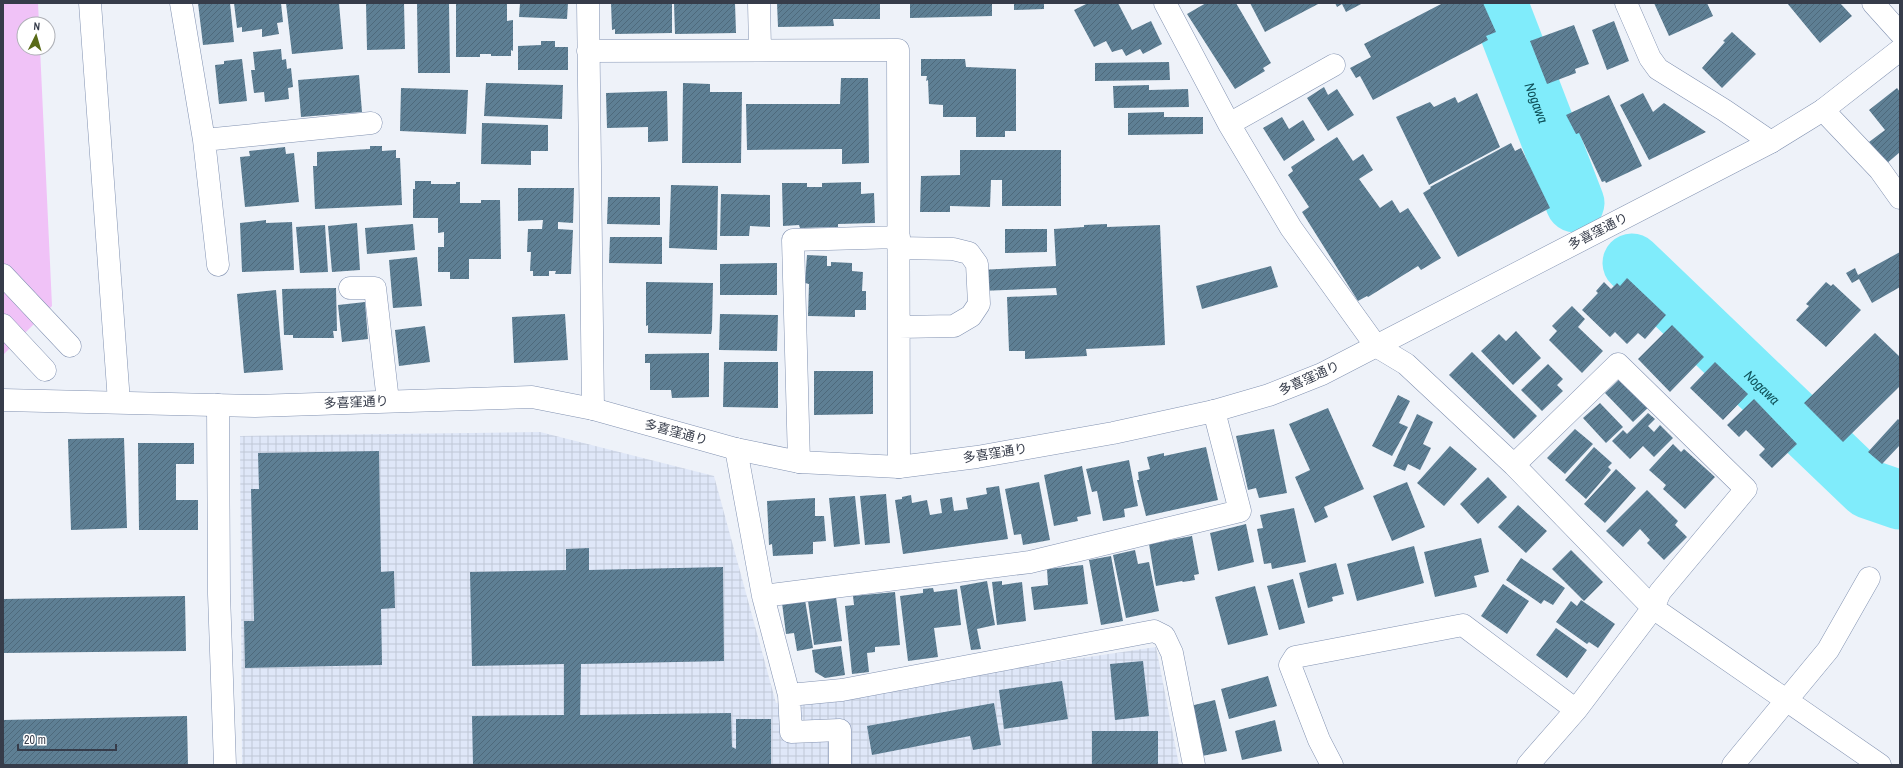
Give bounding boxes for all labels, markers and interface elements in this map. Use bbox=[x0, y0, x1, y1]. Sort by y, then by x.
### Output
north arrow bbox=[16, 16, 56, 56]
text: N bbox=[33, 19, 41, 33]
water label: Nogawa bbox=[1520, 80, 1552, 126]
street label: 多喜窪通り bbox=[1565, 209, 1631, 253]
street label: 多喜窪通り bbox=[1276, 357, 1342, 399]
water label: Nogawa bbox=[1741, 366, 1783, 409]
street label: 多喜窪通り bbox=[323, 392, 389, 412]
street label: 多喜窪通り bbox=[642, 415, 710, 449]
street label: 多喜窪通り bbox=[962, 440, 1028, 466]
scale bar bbox=[18, 726, 116, 752]
text: 20 m bbox=[24, 732, 46, 748]

